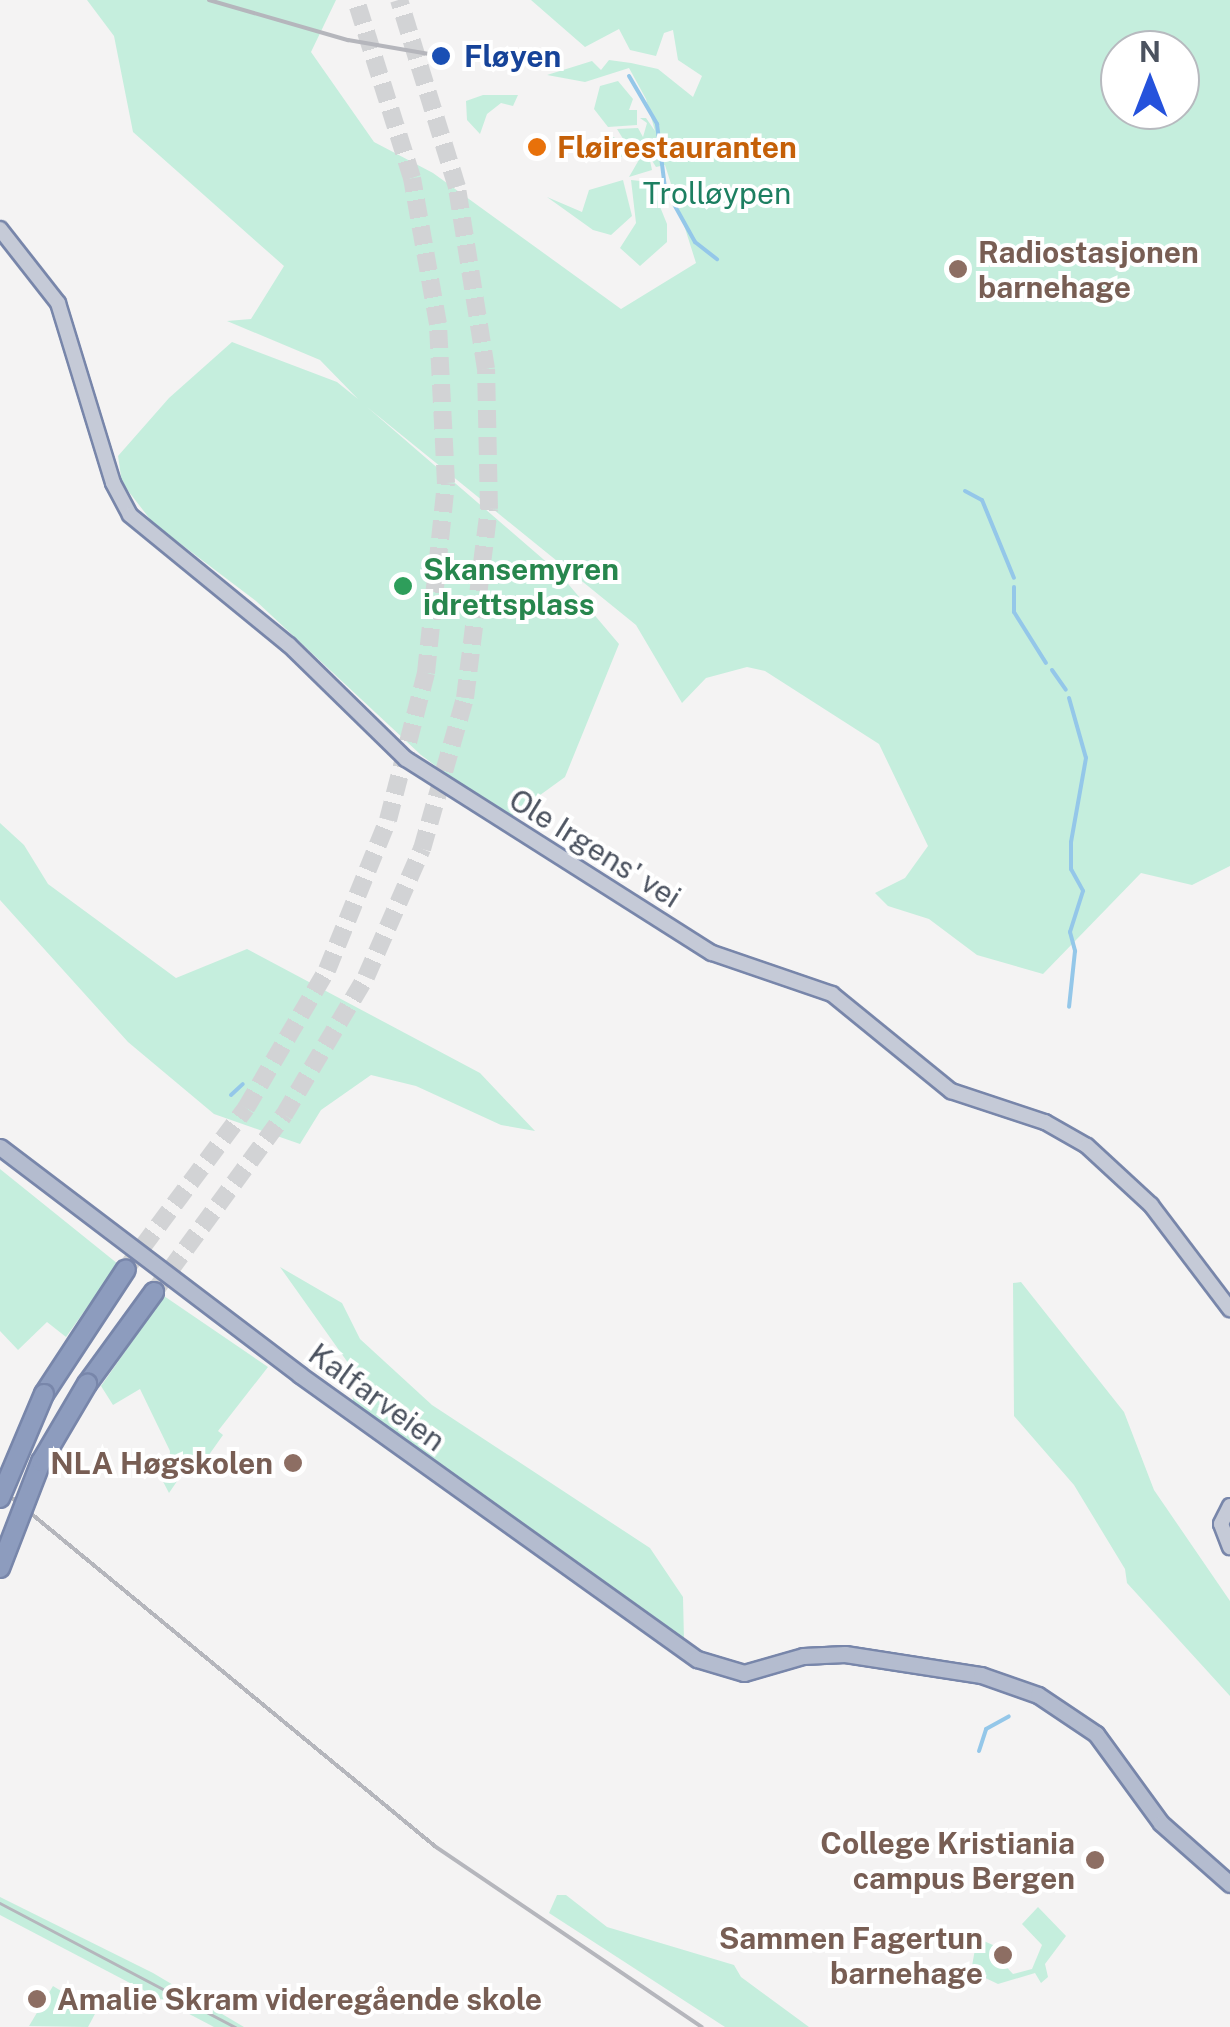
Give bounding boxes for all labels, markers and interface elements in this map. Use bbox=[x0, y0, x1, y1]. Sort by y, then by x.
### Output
north arrow bbox=[1100, 30, 1200, 130]
text: N bbox=[1139, 35, 1161, 68]
place label: Fløyen bbox=[464, 38, 561, 74]
marker: Fløyen bbox=[428, 43, 454, 69]
place label: Fløirestauranten bbox=[557, 129, 797, 165]
marker: Fløirestauranten bbox=[526, 136, 548, 158]
park label: Trolløypen bbox=[643, 175, 791, 211]
place label: Radiostasjonen barnehage bbox=[978, 234, 1199, 304]
marker: Radiostasjonen barnehage bbox=[947, 258, 969, 280]
place label: Skansemyren idrettsplass bbox=[423, 551, 619, 622]
marker: Skansemyren idrettsplass bbox=[392, 575, 414, 597]
street label: Ole Irgens' vei bbox=[503, 781, 687, 915]
street label: Kalfarveien bbox=[302, 1336, 452, 1458]
place label: NLA Høgskolen bbox=[50, 1445, 273, 1481]
marker: NLA Høgskolen bbox=[282, 1452, 304, 1474]
place label: College Kristiania campus Bergen bbox=[820, 1825, 1075, 1896]
marker: College Kristiania campus Bergen bbox=[1084, 1849, 1106, 1871]
place label: Sammen Fagertun barnehage bbox=[719, 1920, 983, 1990]
marker: Sammen Fagertun barnehage bbox=[992, 1944, 1014, 1966]
place label: Amalie Skram videregående skole bbox=[57, 1981, 542, 2017]
marker: Amalie Skram videregående skole bbox=[26, 1988, 48, 2010]

